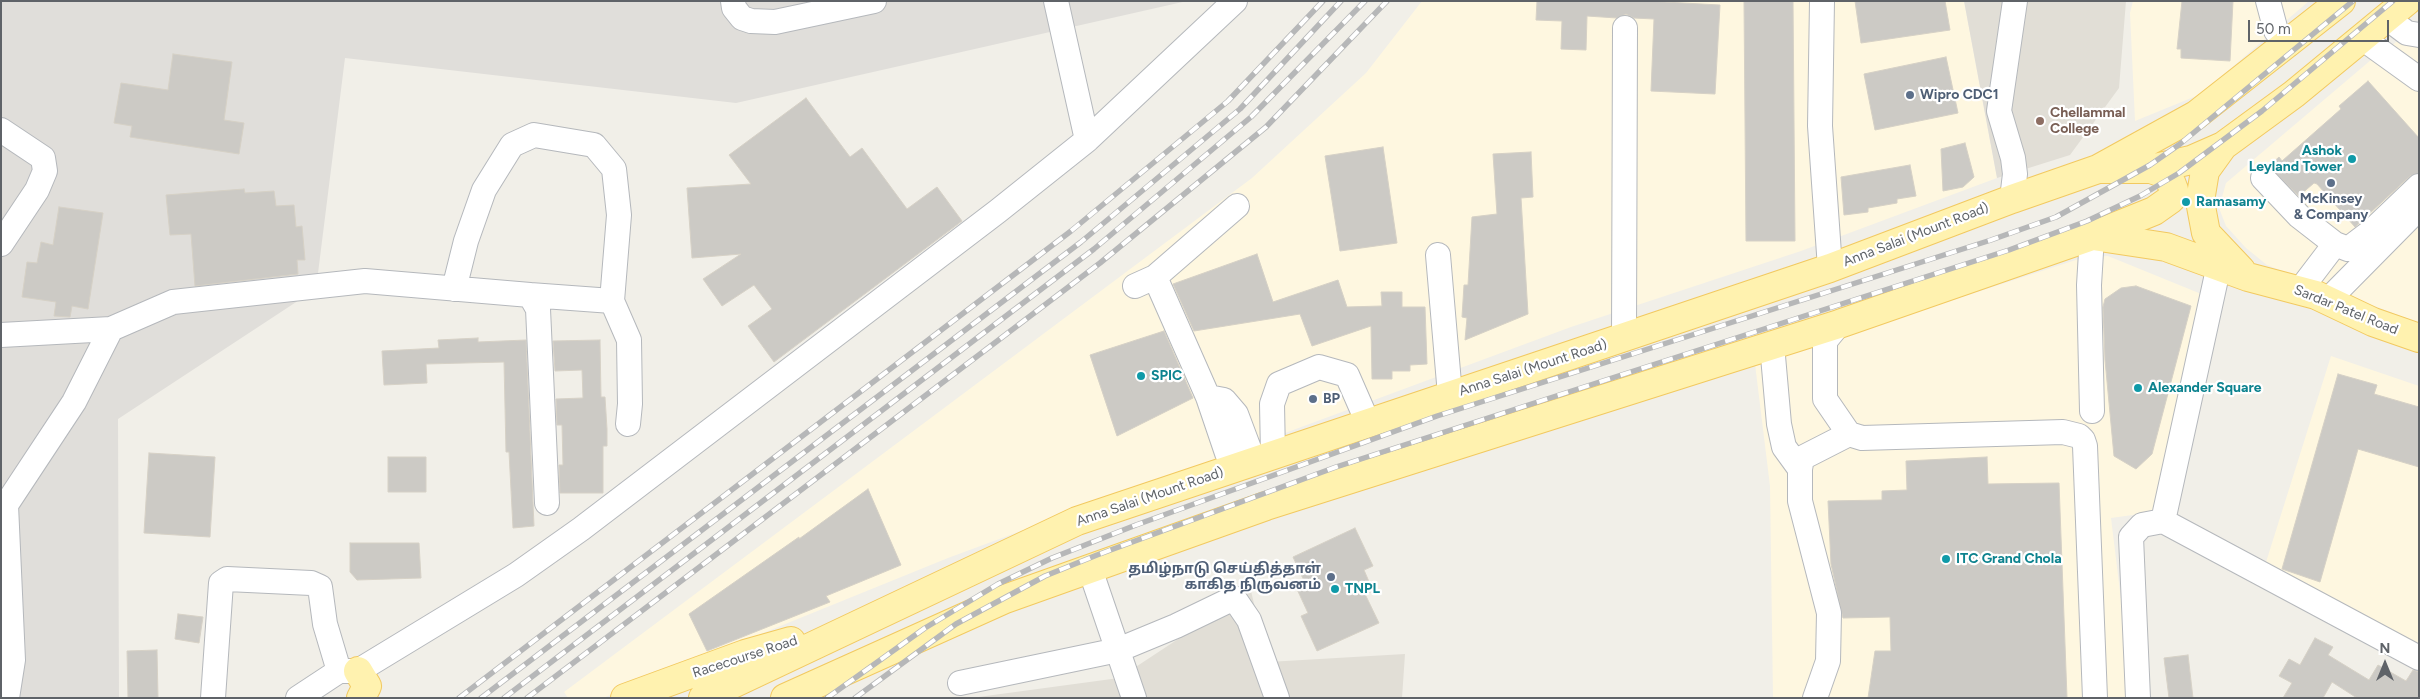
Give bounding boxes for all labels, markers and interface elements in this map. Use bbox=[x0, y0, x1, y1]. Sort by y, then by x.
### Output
scale bar bbox=[2250, 10, 2391, 42]
text: 50 m bbox=[2256, 20, 2291, 38]
place label: Wipro CDC1 bbox=[1920, 87, 1999, 103]
marker: Wipro CDC1 bbox=[1904, 89, 1916, 101]
place label: Chellammal College bbox=[2050, 105, 2126, 138]
marker: Chellammal College bbox=[2034, 115, 2046, 127]
place label: Ashok Leyland Tower bbox=[2249, 143, 2342, 176]
marker: Ashok Leyland Tower bbox=[2346, 153, 2358, 165]
marker: McKinsey & Company bbox=[2325, 177, 2337, 189]
place label: McKinsey & Company bbox=[2294, 191, 2368, 223]
place label: Ramasamy bbox=[2196, 194, 2266, 210]
marker: Ramasamy bbox=[2180, 196, 2192, 208]
street label: Anna Salai (Mount Road) bbox=[1841, 199, 1991, 271]
street label: Sardar Patel Road bbox=[2291, 281, 2401, 339]
street label: Anna Salai (Mount Road) bbox=[1457, 336, 1609, 400]
place label: SPIC bbox=[1151, 368, 1182, 384]
marker: SPIC bbox=[1135, 370, 1147, 382]
place label: Alexander Square bbox=[2148, 380, 2262, 396]
marker: Alexander Square bbox=[2132, 382, 2144, 394]
place label: BP bbox=[1323, 391, 1340, 407]
marker: BP bbox=[1307, 393, 1319, 405]
street label: Anna Salai (Mount Road) bbox=[1074, 464, 1226, 530]
place label: ITC Grand Chola bbox=[1956, 551, 2062, 567]
marker: ITC Grand Chola bbox=[1940, 553, 1952, 565]
place label: தமிழ்நாடு செய்தித்தாள் காகித நிருவனம் bbox=[1128, 561, 1321, 594]
marker: தமிழ்நாடு செய்தித்தாள் காகித நிருவனம் bbox=[1325, 571, 1337, 583]
place label: TNPL bbox=[1345, 581, 1380, 597]
marker: TNPL bbox=[1329, 583, 1341, 595]
street label: Racecourse Road bbox=[690, 632, 800, 682]
north arrow bbox=[2360, 639, 2410, 689]
text: N bbox=[2380, 640, 2390, 657]

